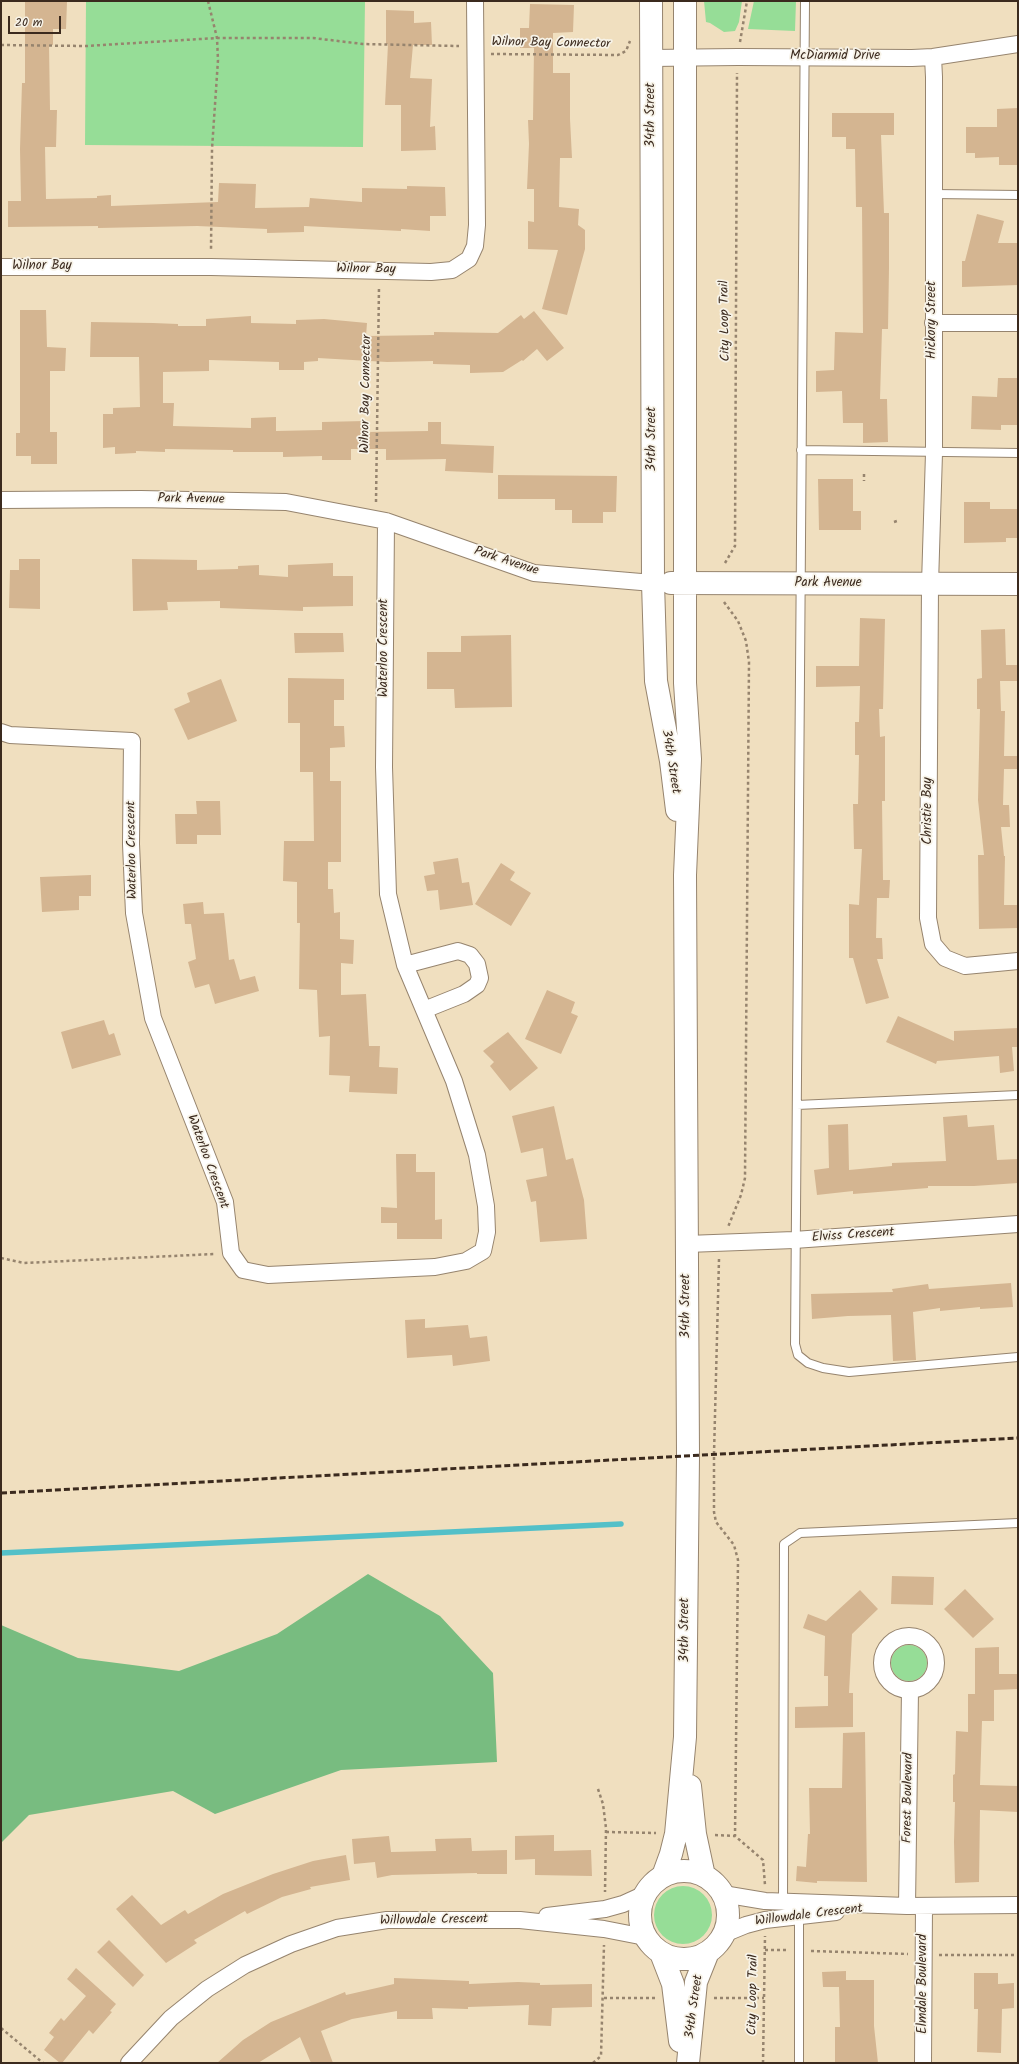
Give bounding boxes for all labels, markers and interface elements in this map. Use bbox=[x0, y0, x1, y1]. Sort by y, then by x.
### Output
scale bar bbox=[10, 8, 63, 34]
text: 20 m bbox=[15, 13, 42, 32]
street label: Wilnor Bay Connector bbox=[491, 35, 611, 53]
street label: McDiarmid Drive bbox=[790, 49, 880, 65]
street label: 34th Street bbox=[644, 83, 660, 147]
street label: Wilnor Bay bbox=[12, 259, 72, 275]
street label: Wilnor Bay bbox=[336, 262, 396, 278]
street label: City Loop Trail bbox=[717, 280, 735, 362]
street label: Hickory Street bbox=[925, 281, 941, 359]
street label: Wilnor Bay Connector bbox=[358, 334, 376, 454]
street label: 34th Street bbox=[645, 407, 661, 471]
street label: Park Avenue bbox=[157, 492, 225, 508]
street label: Park Avenue bbox=[472, 544, 540, 580]
street label: Park Avenue bbox=[794, 576, 862, 592]
street label: Waterloo Crescent bbox=[377, 599, 393, 697]
street label: 34th Street bbox=[657, 729, 683, 795]
street label: Christie Bay bbox=[921, 777, 937, 845]
street label: Waterloo Crescent bbox=[124, 801, 142, 899]
street label: Waterloo Crescent bbox=[183, 1113, 231, 1211]
street label: Elviss Crescent bbox=[811, 1225, 895, 1247]
street label: 34th Street bbox=[679, 1274, 695, 1338]
street label: 34th Street bbox=[678, 1598, 694, 1662]
street label: Forest Boulevard bbox=[900, 1753, 918, 1843]
street label: Willowdale Crescent bbox=[754, 1902, 864, 1930]
street label: Willowdale Crescent bbox=[380, 1912, 488, 1930]
street label: Elmdale Boulevard bbox=[916, 1934, 932, 2034]
street label: City Loop Trail bbox=[745, 1954, 763, 2036]
street label: 34th Street bbox=[683, 1974, 707, 2040]

